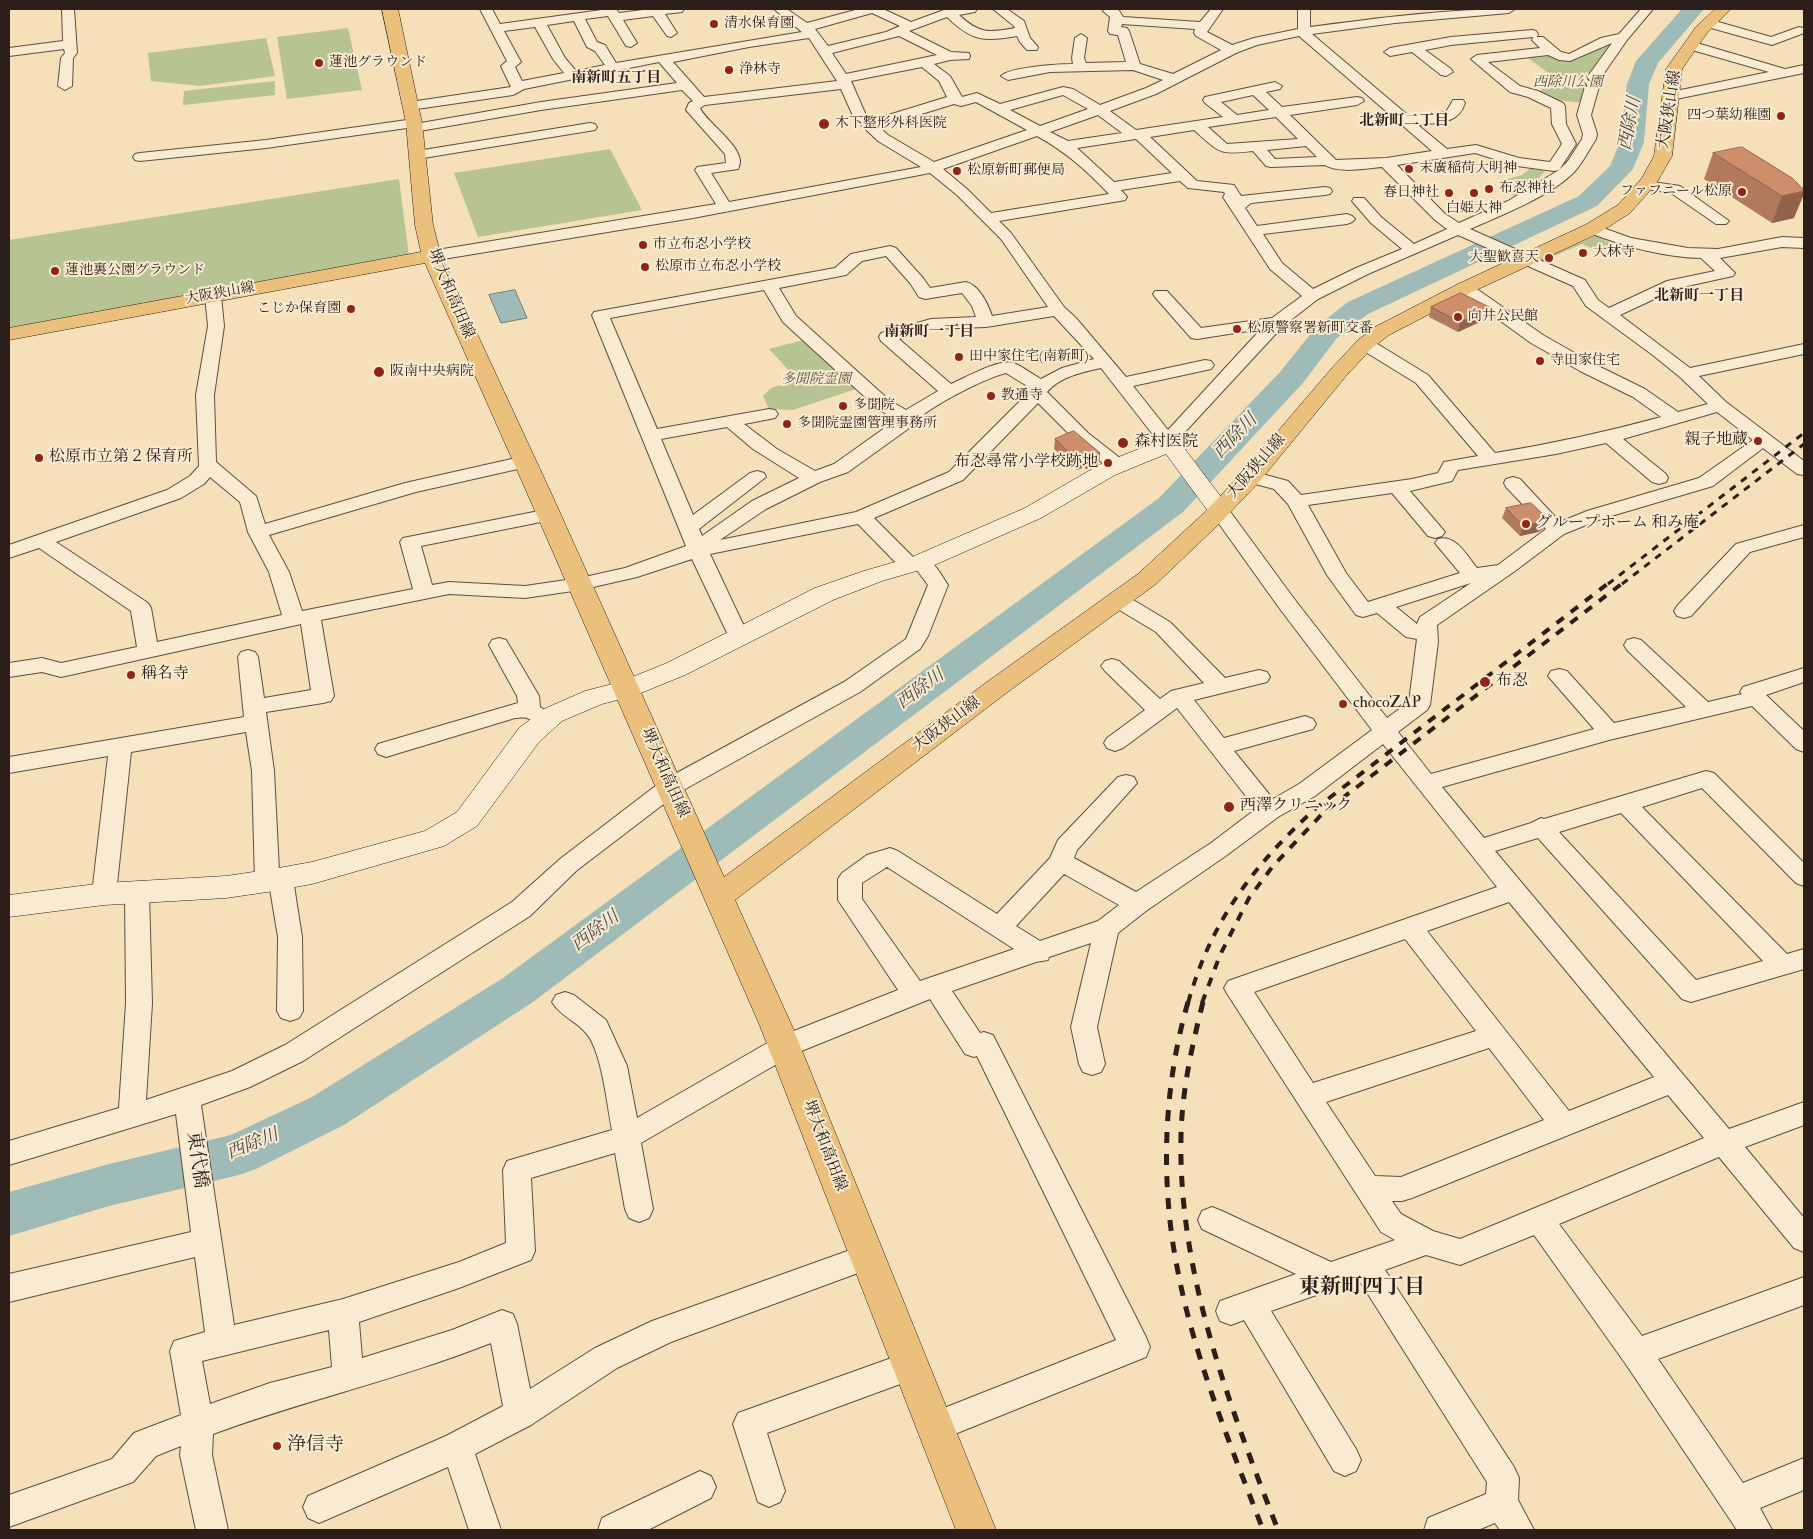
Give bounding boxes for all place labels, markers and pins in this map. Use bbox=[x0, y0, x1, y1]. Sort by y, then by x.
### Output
place label: 清水保育園 bbox=[724, 16, 794, 32]
marker: 清水保育園 bbox=[708, 18, 720, 30]
place label: 蓮池グラウンド bbox=[329, 55, 427, 71]
marker: 蓮池グラウンド bbox=[313, 57, 325, 69]
place label: 浄林寺 bbox=[739, 62, 781, 78]
marker: 浄林寺 bbox=[723, 64, 735, 76]
place label: 四つ葉幼稚園 bbox=[1687, 108, 1771, 124]
marker: 四つ葉幼稚園 bbox=[1775, 110, 1787, 122]
place label: 木下整形外科医院 bbox=[835, 116, 947, 132]
marker: 木下整形外科医院 bbox=[817, 117, 831, 131]
place label: 末廣稲荷大明神 bbox=[1419, 161, 1517, 177]
place label: 松原新町郵便局 bbox=[967, 163, 1065, 179]
marker: 末廣稲荷大明神 bbox=[1403, 163, 1415, 175]
marker: 松原新町郵便局 bbox=[951, 165, 963, 177]
place label: 布忍神社 bbox=[1499, 181, 1555, 197]
marker: 布忍神社 bbox=[1483, 183, 1495, 195]
place label: ファフニール松原 bbox=[1620, 184, 1732, 200]
place label: 春日神社 bbox=[1383, 185, 1439, 201]
marker: ファフニール松原 bbox=[1736, 186, 1748, 198]
marker: 春日神社 bbox=[1443, 187, 1455, 199]
marker: 白姫大神 bbox=[1468, 187, 1480, 199]
place label: 白姫大神 bbox=[1446, 201, 1502, 217]
place label: 市立布忍小学校 bbox=[653, 237, 751, 253]
marker: 市立布忍小学校 bbox=[637, 239, 649, 251]
place label: 大林寺 bbox=[1593, 245, 1635, 261]
marker: 大林寺 bbox=[1577, 247, 1589, 259]
place label: 大聖歓喜天 bbox=[1469, 250, 1539, 266]
marker: 大聖歓喜天 bbox=[1543, 252, 1555, 264]
place label: 松原市立布忍小学校 bbox=[655, 259, 781, 275]
marker: 松原市立布忍小学校 bbox=[639, 261, 651, 273]
place label: 蓮池裏公園グラウンド bbox=[65, 263, 205, 279]
marker: 蓮池裏公園グラウンド bbox=[49, 265, 61, 277]
place label: こじか保育園 bbox=[257, 301, 341, 317]
marker: こじか保育園 bbox=[345, 303, 357, 315]
place label: 向井公民館 bbox=[1468, 309, 1538, 325]
marker: 向井公民館 bbox=[1452, 311, 1464, 323]
place label: 松原警察署新町交番 bbox=[1247, 321, 1373, 337]
marker: 松原警察署新町交番 bbox=[1231, 323, 1243, 335]
place label: 田中家住宅(南新町) bbox=[969, 349, 1089, 365]
marker: 田中家住宅(南新町) bbox=[953, 351, 965, 363]
place label: 寺田家住宅 bbox=[1550, 353, 1620, 369]
marker: 寺田家住宅 bbox=[1534, 355, 1546, 367]
place label: 阪南中央病院 bbox=[390, 364, 474, 380]
marker: 阪南中央病院 bbox=[372, 365, 386, 379]
place label: 教通寺 bbox=[1001, 388, 1043, 404]
marker: 教通寺 bbox=[985, 390, 997, 402]
place label: 多聞院 bbox=[853, 398, 895, 414]
marker: 多聞院 bbox=[837, 400, 849, 412]
place label: 多聞院霊園管理事務所 bbox=[797, 416, 937, 432]
marker: 多聞院霊園管理事務所 bbox=[781, 418, 793, 430]
place label: 親子地蔵 bbox=[1684, 431, 1748, 451]
place label: 森村医院 bbox=[1134, 433, 1198, 453]
marker: 親子地蔵 bbox=[1752, 435, 1764, 447]
marker: 森村医院 bbox=[1116, 436, 1130, 450]
place label: 松原市立第２保育所 bbox=[49, 448, 193, 468]
marker: 松原市立第２保育所 bbox=[33, 452, 45, 464]
place label: 布忍尋常小学校跡地 bbox=[954, 453, 1098, 473]
marker: 布忍尋常小学校跡地 bbox=[1102, 457, 1114, 469]
place label: グループホーム 和み庵 bbox=[1536, 514, 1699, 534]
marker: グループホーム 和み庵 bbox=[1520, 518, 1532, 530]
place label: 稱名寺 bbox=[141, 665, 189, 685]
marker: 稱名寺 bbox=[125, 669, 137, 681]
place label: 布忍 bbox=[1496, 672, 1528, 692]
marker: 布忍 bbox=[1478, 675, 1492, 689]
place label: chocoZAP bbox=[1353, 694, 1421, 714]
marker: chocoZAP bbox=[1337, 698, 1349, 710]
place label: 西澤クリニック bbox=[1240, 797, 1352, 817]
marker: 西澤クリニック bbox=[1222, 800, 1236, 814]
place label: 浄信寺 bbox=[287, 1435, 344, 1457]
marker: 浄信寺 bbox=[271, 1440, 283, 1452]

